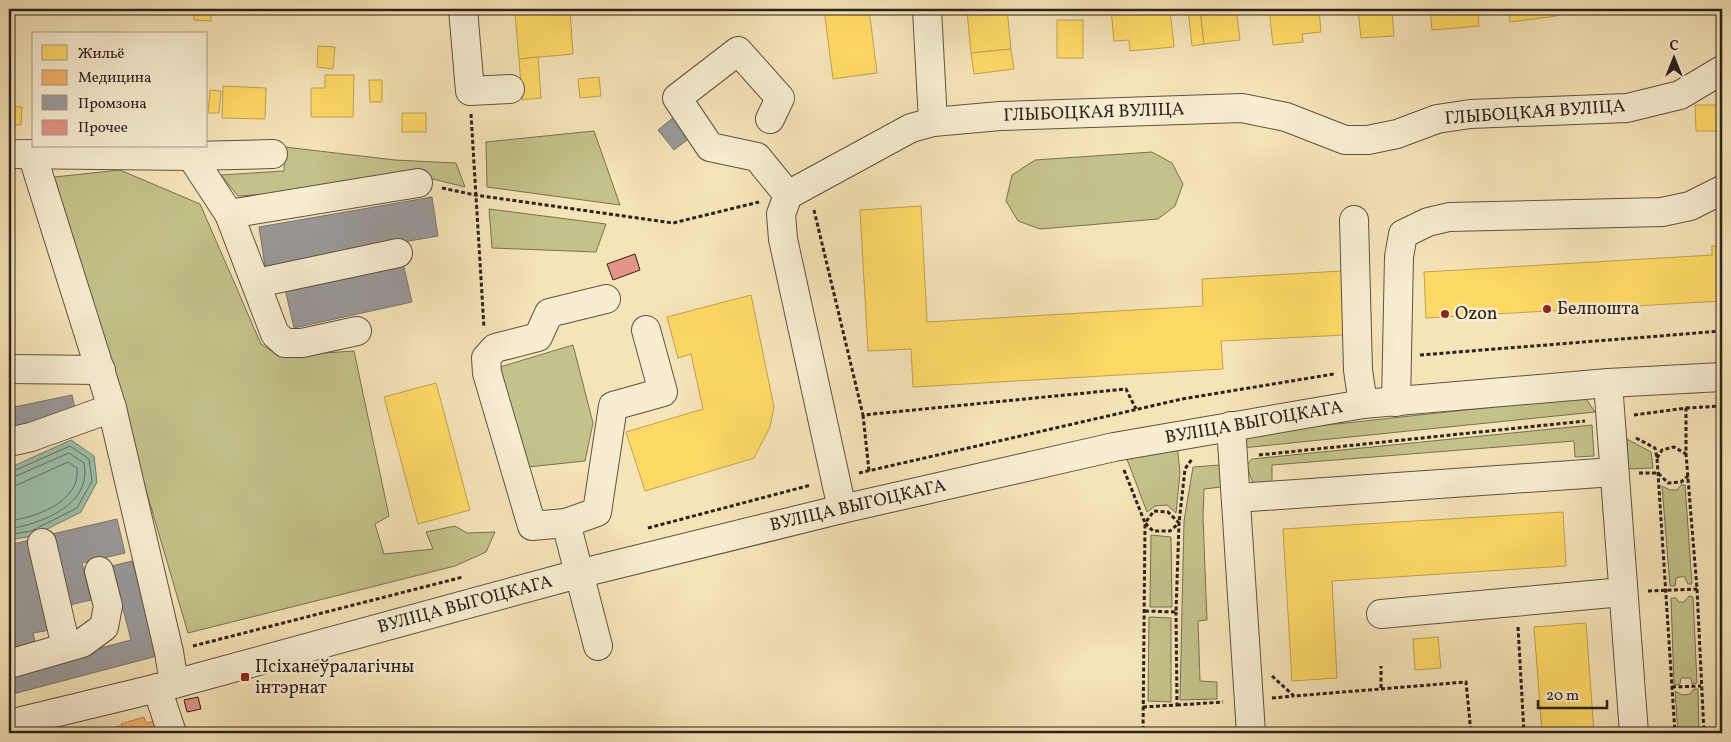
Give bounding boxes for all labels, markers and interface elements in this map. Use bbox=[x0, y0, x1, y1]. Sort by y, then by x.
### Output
legend bbox=[32, 32, 208, 148]
north arrow bbox=[1648, 32, 1698, 82]
text: С bbox=[1669, 37, 1679, 56]
text: Жильё bbox=[78, 44, 124, 65]
text: Медицина bbox=[78, 68, 151, 89]
text: Промзона bbox=[78, 94, 147, 115]
street label: ГЛЫБОЦКАЯ ВУЛІЦА bbox=[1444, 94, 1627, 132]
street label: ГЛЫБОЦКАЯ ВУЛІЦА bbox=[1003, 97, 1185, 129]
text: Прочее bbox=[78, 118, 128, 139]
place label: Белпошта bbox=[1557, 297, 1639, 322]
place label: Ozon bbox=[1455, 302, 1498, 327]
marker: Белпошта bbox=[1541, 303, 1553, 315]
marker: Ozon bbox=[1439, 308, 1451, 320]
street label: ВУЛІЦА ВЫГОЦКАГА bbox=[1163, 395, 1345, 451]
street label: ВУЛІЦА ВЫГОЦКАГА bbox=[767, 473, 949, 538]
street label: ВУЛІЦА ВЫГОЦКАГА bbox=[375, 570, 556, 640]
place label: Псіханеўралагічны інтэрнат bbox=[255, 655, 414, 701]
marker: Псіханеўралагічны інтэрнат bbox=[239, 671, 251, 683]
scale bar bbox=[1538, 677, 1607, 709]
text: 20 m bbox=[1546, 686, 1579, 707]

